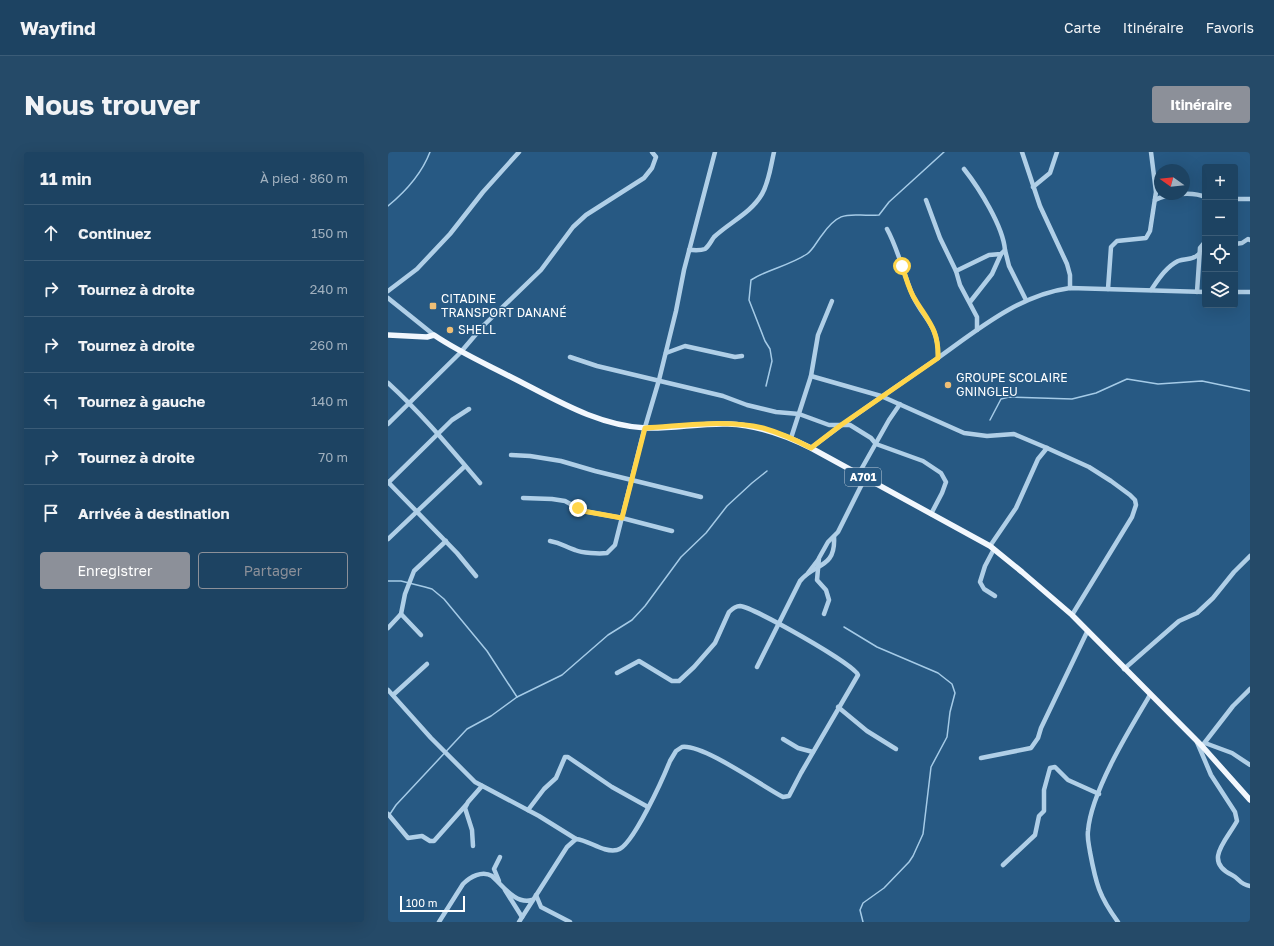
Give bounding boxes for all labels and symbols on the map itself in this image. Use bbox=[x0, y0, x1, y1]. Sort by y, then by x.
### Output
north arrow bbox=[1154, 164, 1190, 200]
route start bbox=[893, 257, 911, 275]
place label: CITADINE TRANSPORT DANANÉ bbox=[441, 291, 566, 320]
marker: CITADINE TRANSPORT DANANÉ bbox=[428, 301, 438, 311]
place label: SHELL bbox=[458, 322, 496, 337]
marker: SHELL bbox=[445, 325, 455, 335]
place label: GROUPE SCOLAIRE GNINGLEU bbox=[956, 370, 1068, 399]
marker: GROUPE SCOLAIRE GNINGLEU bbox=[943, 380, 953, 390]
road number: A701 bbox=[845, 468, 881, 486]
route end bbox=[569, 499, 587, 517]
scale bar bbox=[400, 894, 465, 913]

